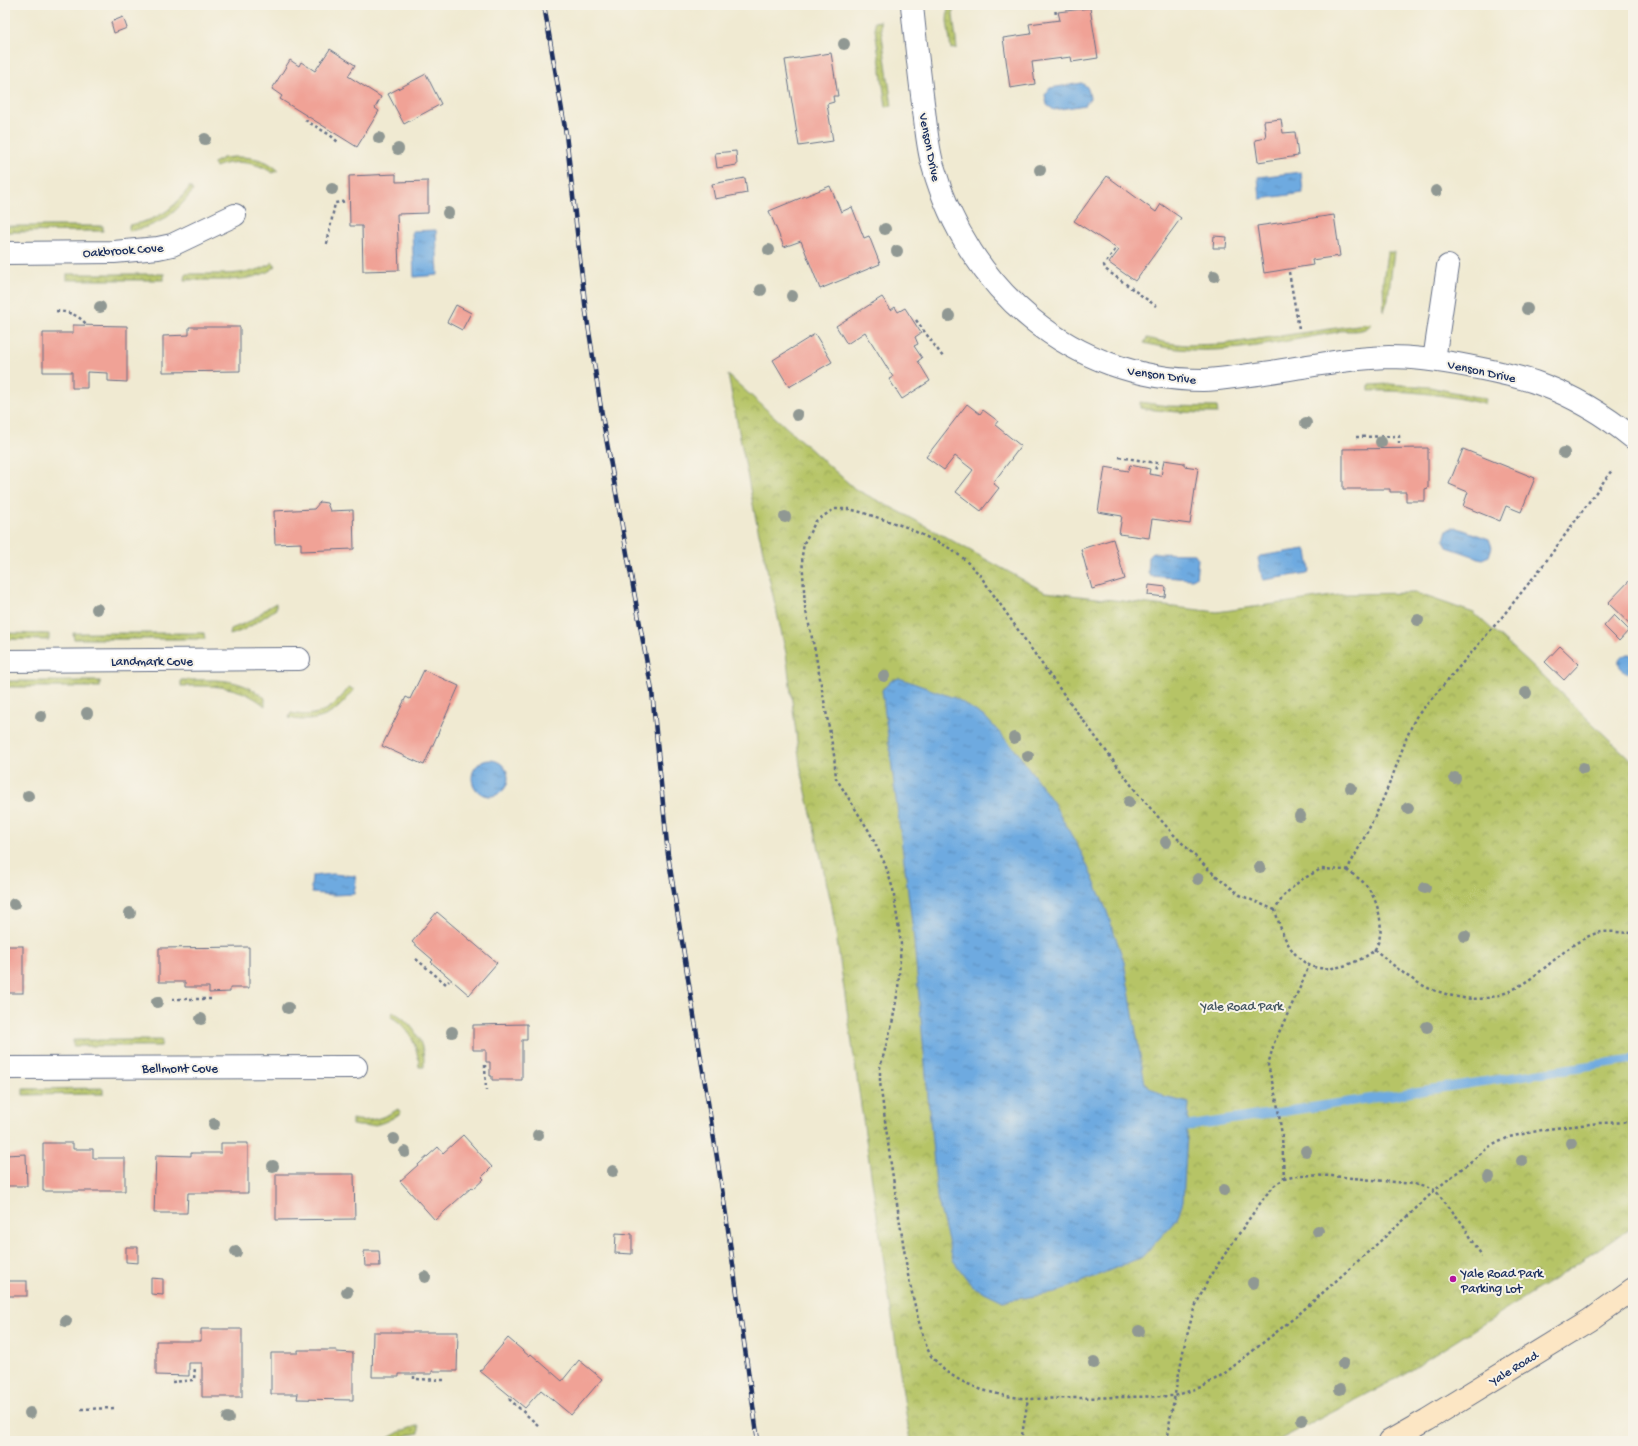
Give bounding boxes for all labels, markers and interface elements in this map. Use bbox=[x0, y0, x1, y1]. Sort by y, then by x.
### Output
street label: Venson Drive bbox=[914, 111, 943, 183]
street label: Oakbrook Cove bbox=[82, 241, 164, 262]
street label: Venson Drive bbox=[1445, 358, 1517, 387]
street label: Venson Drive bbox=[1125, 364, 1197, 389]
street label: Landmark Cove bbox=[111, 655, 193, 670]
park label: Yale Road Park bbox=[1200, 1000, 1284, 1015]
street label: Bellmont Cove bbox=[141, 1062, 218, 1077]
place label: Yale Road Park Parking Lot bbox=[1460, 1267, 1544, 1297]
marker: Yale Road Park Parking Lot bbox=[1448, 1274, 1458, 1284]
street label: Yale Road bbox=[1486, 1348, 1542, 1390]

